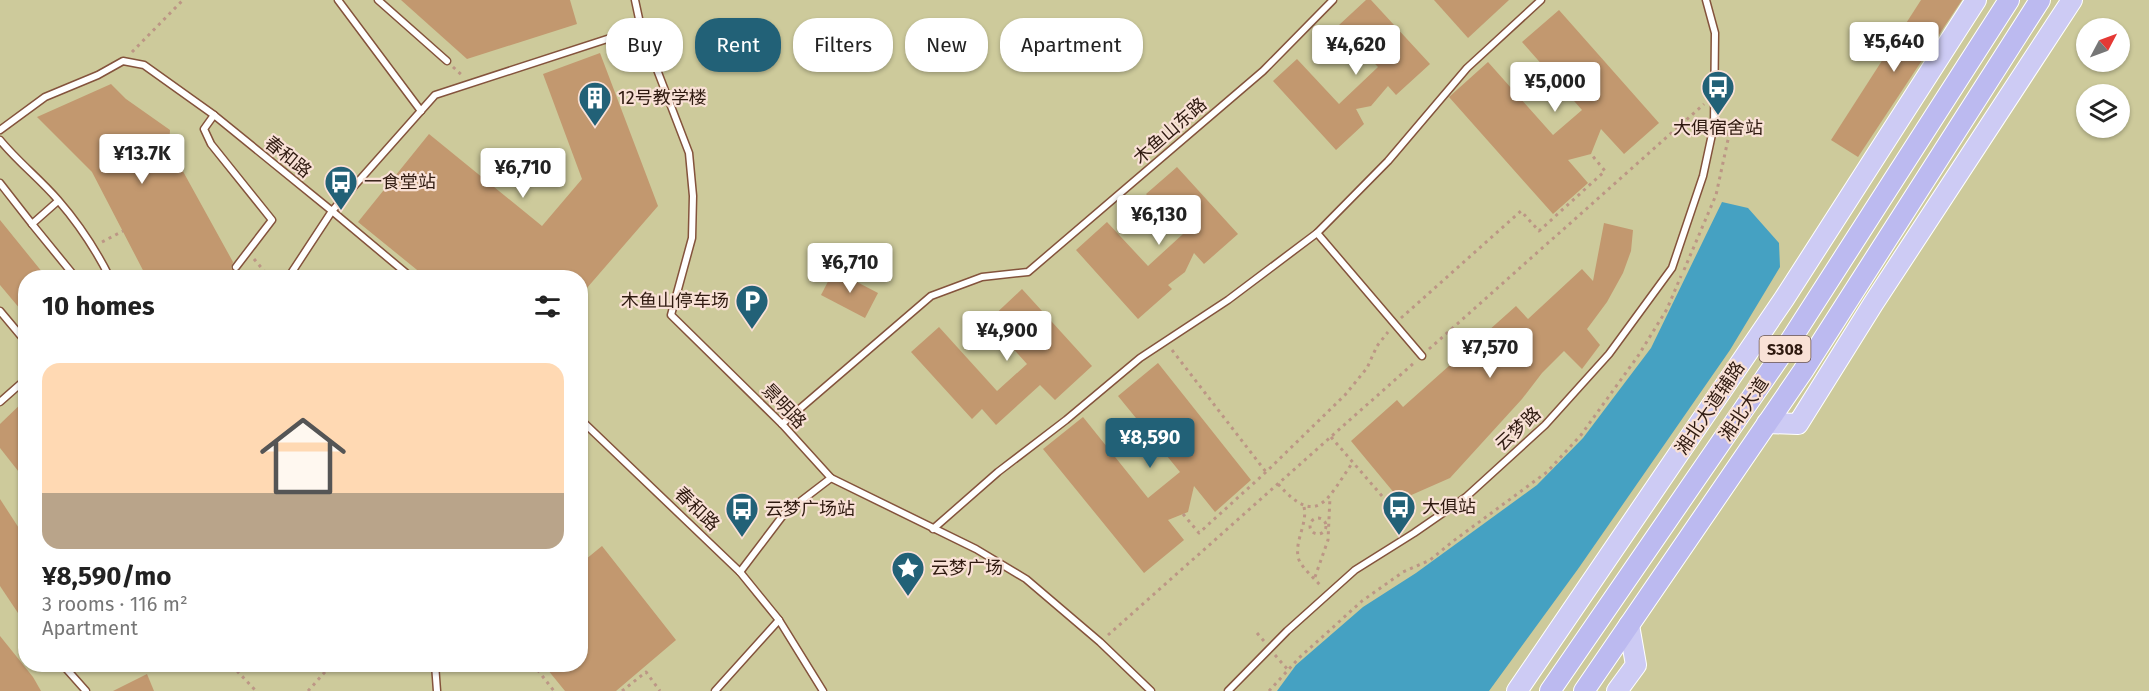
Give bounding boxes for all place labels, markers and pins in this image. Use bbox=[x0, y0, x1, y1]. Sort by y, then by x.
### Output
pin: ¥5,640 bbox=[1845, 22, 1943, 73]
pin: ¥4,620 bbox=[1307, 25, 1405, 76]
pin: ¥5,000 bbox=[1506, 62, 1604, 113]
bus stop icon: 大俱宿舍站 bbox=[1700, 69, 1736, 116]
building icon: 12号教学楼 bbox=[577, 80, 613, 127]
place label: 12号教学楼 bbox=[618, 87, 707, 109]
place label: 大俱宿舍站 bbox=[1673, 117, 1763, 139]
pin: ¥13.7K bbox=[93, 134, 191, 185]
pin: ¥6,710 bbox=[474, 148, 572, 199]
bus stop icon: 一食堂站 bbox=[323, 164, 359, 211]
place label: 一食堂站 bbox=[364, 171, 436, 193]
pin: ¥6,130 bbox=[1110, 195, 1208, 246]
pin: ¥6,710 bbox=[801, 243, 899, 294]
parking icon: 木鱼山停车场 bbox=[734, 283, 770, 330]
place label: 木鱼山停车场 bbox=[621, 290, 729, 312]
pin: ¥4,900 bbox=[958, 311, 1056, 362]
pin: ¥7,570 bbox=[1441, 328, 1539, 379]
pin: ¥8,590 bbox=[1101, 418, 1199, 469]
bus stop icon: 大俱站 bbox=[1381, 489, 1417, 536]
bus stop icon: 云梦广场站 bbox=[724, 491, 760, 538]
place label: 大俱站 bbox=[1422, 496, 1476, 518]
place label: 云梦广场站 bbox=[765, 498, 855, 520]
place icon: 云梦广场 bbox=[890, 550, 926, 597]
place label: 云梦广场 bbox=[931, 557, 1003, 579]

